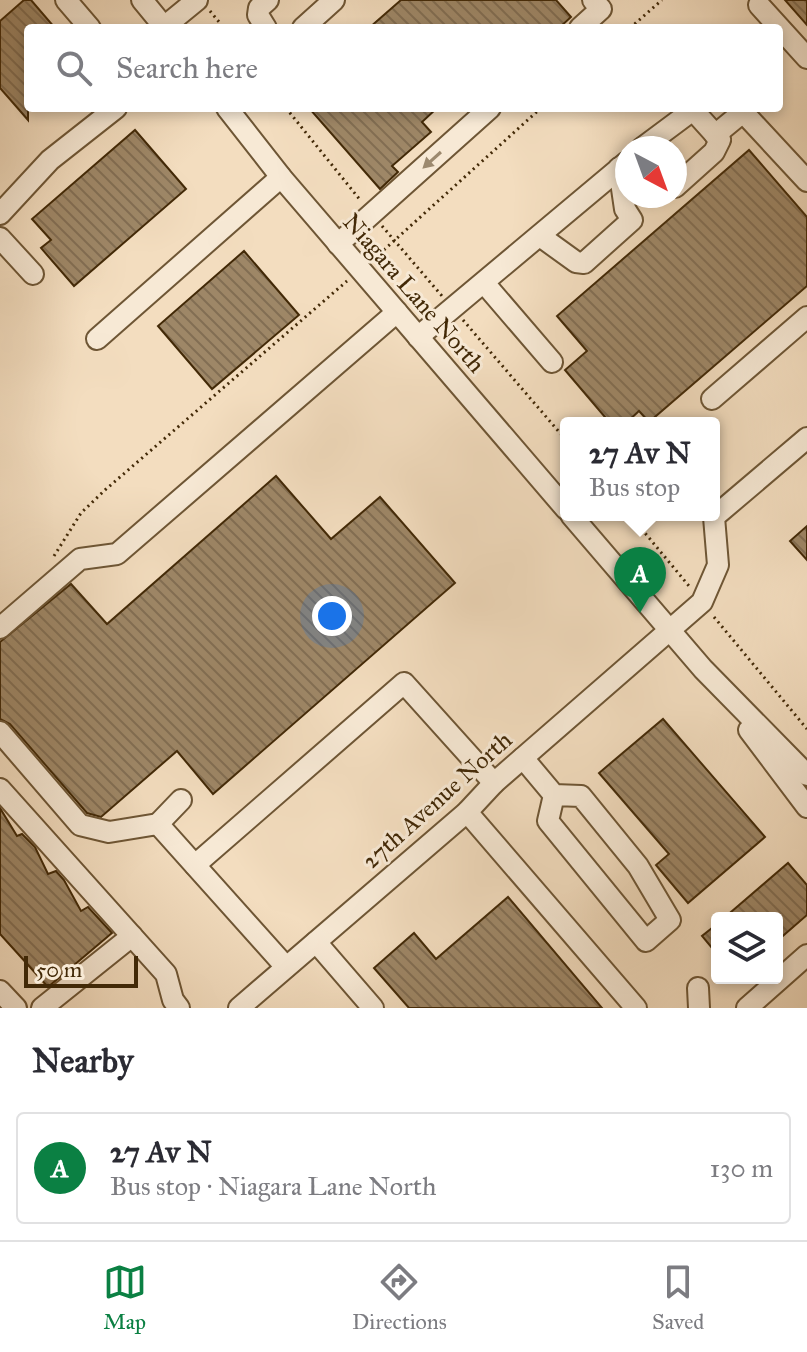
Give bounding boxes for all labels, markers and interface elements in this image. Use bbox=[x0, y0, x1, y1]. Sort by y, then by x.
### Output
search box bbox=[24, 24, 783, 112]
icon: search bbox=[52, 46, 96, 90]
text: Search here bbox=[116, 50, 258, 86]
north arrow bbox=[615, 136, 687, 208]
one-way arrow bbox=[423, 151, 443, 168]
street label: Niagara Lane North bbox=[337, 207, 491, 379]
popup bbox=[560, 417, 720, 521]
text: 27 Av N bbox=[589, 435, 691, 471]
text: Bus stop bbox=[589, 471, 680, 503]
pin: A bbox=[614, 547, 666, 613]
your location bbox=[312, 596, 352, 636]
street label: 27th Avenue North bbox=[356, 725, 518, 875]
map controls bbox=[711, 912, 783, 984]
button: layers bbox=[711, 912, 783, 984]
scale bar bbox=[24, 952, 138, 988]
text: 50 m bbox=[36, 956, 82, 983]
text: Nearby bbox=[32, 1040, 134, 1081]
text: 27 Av N bbox=[110, 1134, 212, 1170]
text: A bbox=[51, 1152, 69, 1184]
text: 130 m bbox=[710, 1152, 773, 1184]
text: Bus stop · Niagara Lane North bbox=[110, 1170, 436, 1202]
tab: Map bbox=[103, 1260, 147, 1335]
tab: Directions bbox=[352, 1260, 447, 1335]
tab: Saved bbox=[652, 1260, 704, 1335]

